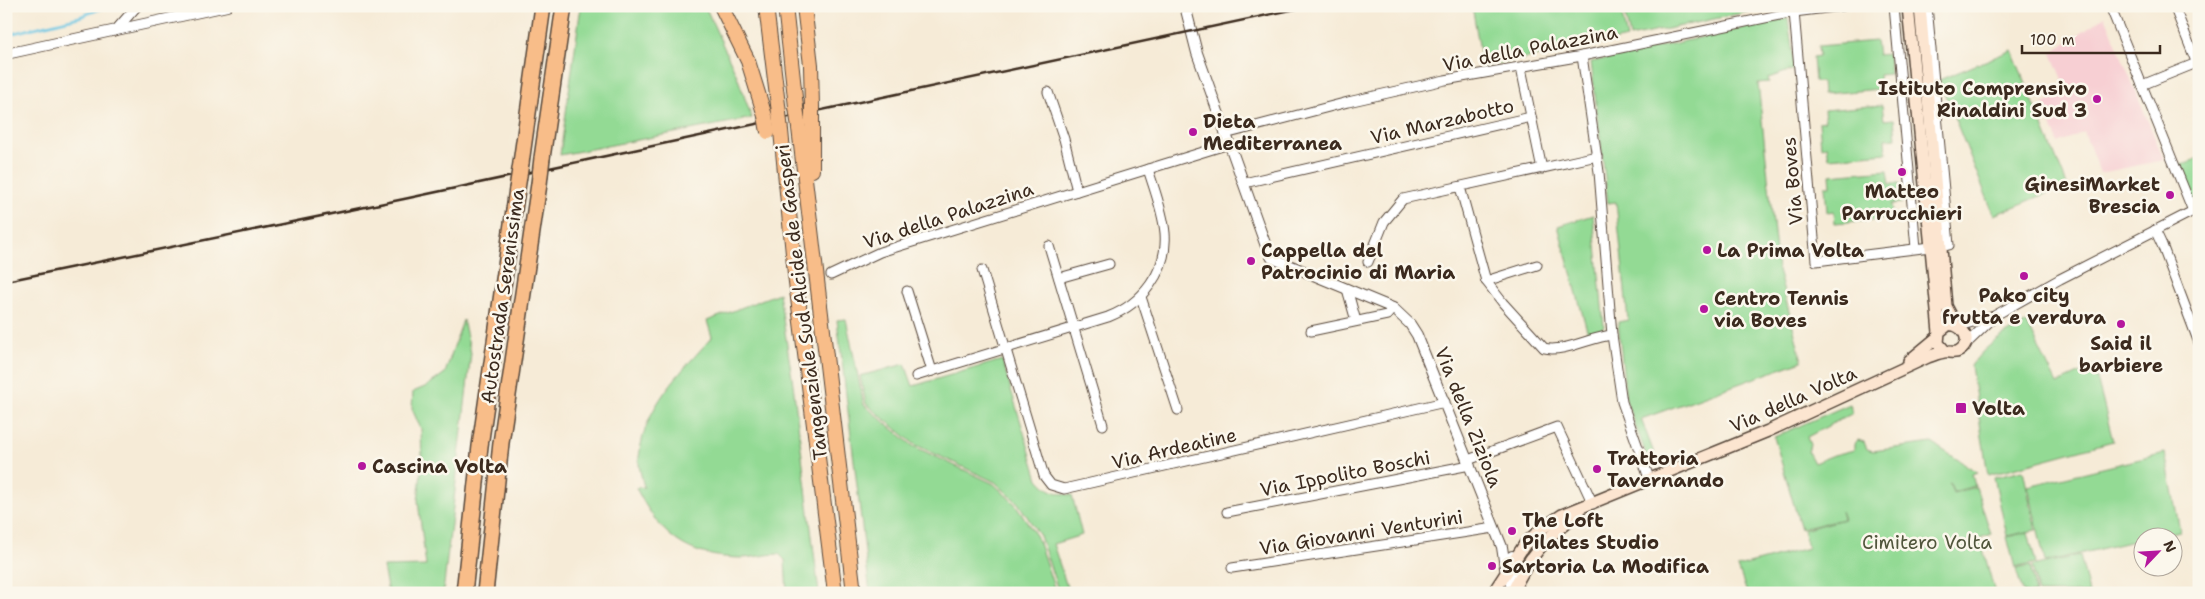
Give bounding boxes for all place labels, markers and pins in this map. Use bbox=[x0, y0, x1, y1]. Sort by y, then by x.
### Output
place label: Istituto Comprensivo Rinaldini Sud 3 bbox=[1878, 76, 2087, 123]
marker: Istituto Comprensivo Rinaldini Sud 3 bbox=[2091, 93, 2103, 105]
place label: Dieta Mediterranea bbox=[1203, 109, 1342, 156]
marker: Dieta Mediterranea bbox=[1187, 126, 1199, 138]
marker: Matteo Parrucchieri bbox=[1896, 166, 1908, 178]
place label: GinesiMarket Brescia bbox=[2025, 172, 2160, 219]
place label: Matteo Parrucchieri bbox=[1842, 179, 1962, 226]
marker: GinesiMarket Brescia bbox=[2164, 189, 2176, 201]
place label: Cappella del Patrocinio di Maria bbox=[1261, 238, 1455, 285]
place label: La Prima Volta bbox=[1717, 238, 1864, 263]
marker: La Prima Volta bbox=[1701, 244, 1713, 256]
marker: Cappella del Patrocinio di Maria bbox=[1245, 255, 1257, 267]
marker: Pako city frutta e verdura bbox=[2018, 270, 2030, 282]
place label: Pako city frutta e verdura bbox=[1942, 283, 2106, 330]
place label: Centro Tennis via Boves bbox=[1714, 286, 1849, 333]
marker: Centro Tennis via Boves bbox=[1698, 303, 1710, 315]
marker: Said il barbiere bbox=[2115, 318, 2127, 330]
place label: Said il barbiere bbox=[2079, 331, 2163, 378]
place label: Volta bbox=[1972, 396, 2025, 421]
marker: Volta bbox=[1954, 401, 1968, 415]
place label: Trattoria Tavernando bbox=[1607, 446, 1724, 493]
place label: Cascina Volta bbox=[372, 454, 507, 479]
marker: Cascina Volta bbox=[356, 460, 368, 472]
marker: Trattoria Tavernando bbox=[1591, 463, 1603, 475]
place label: The Loft Pilates Studio bbox=[1522, 508, 1659, 555]
marker: The Loft Pilates Studio bbox=[1506, 525, 1518, 537]
place label: Sartoria La Modifica bbox=[1502, 554, 1709, 579]
marker: Sartoria La Modifica bbox=[1486, 560, 1498, 572]

